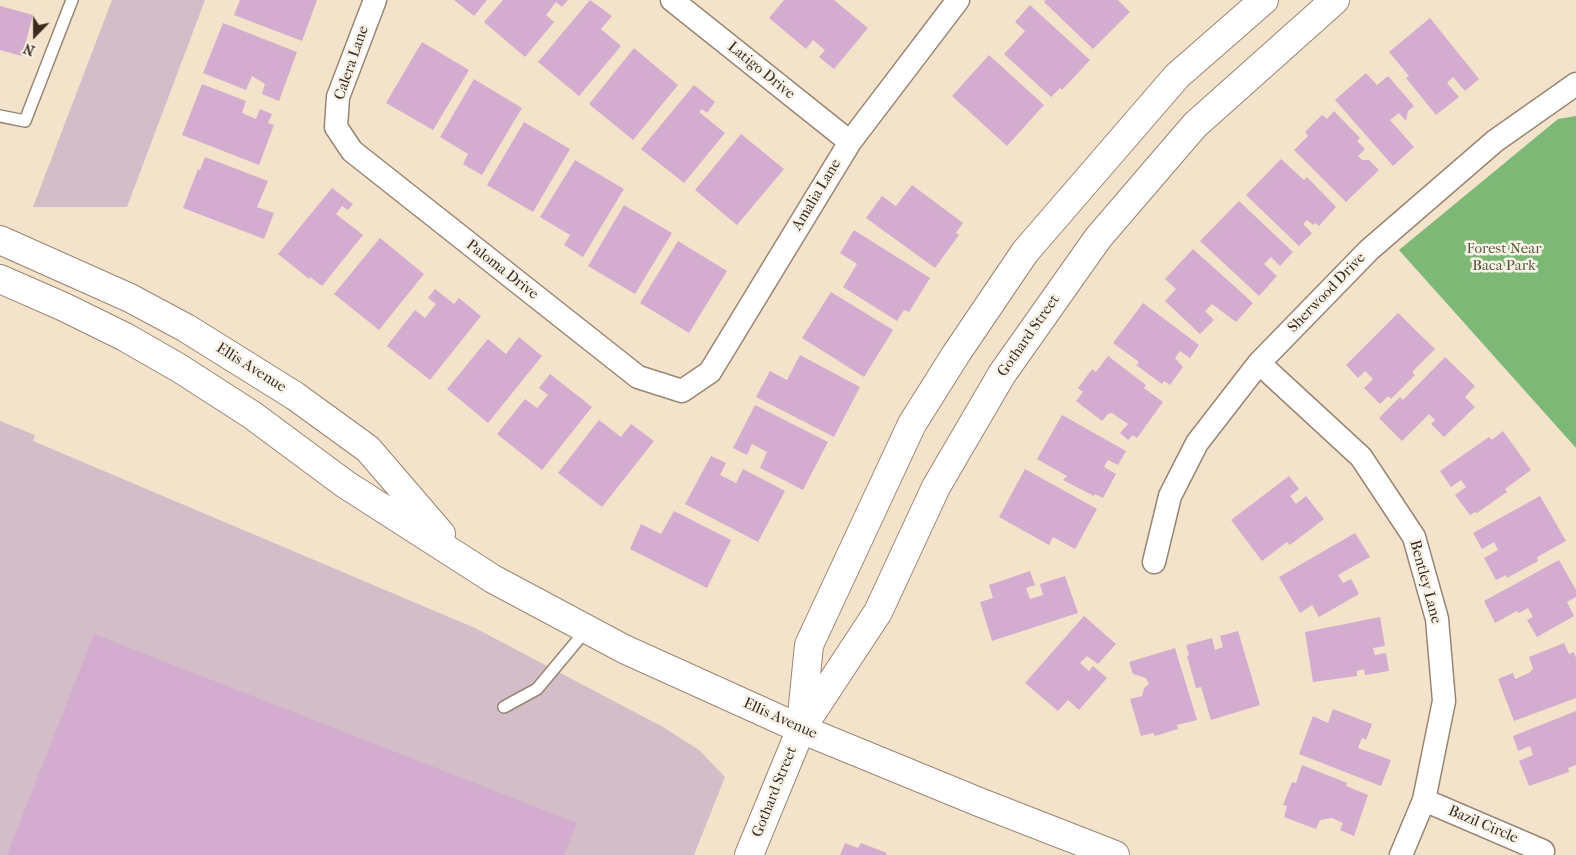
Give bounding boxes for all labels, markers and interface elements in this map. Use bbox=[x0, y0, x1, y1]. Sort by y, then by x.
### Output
north arrow bbox=[10, 10, 60, 60]
street label: Calera Lane bbox=[331, 24, 373, 102]
street label: Latigo Drive bbox=[724, 38, 798, 104]
text: N bbox=[21, 40, 37, 59]
street label: Amalia Lane bbox=[789, 156, 845, 234]
street label: Paloma Drive bbox=[462, 236, 542, 304]
park label: Forest Near Baca Park bbox=[1466, 240, 1542, 275]
street label: Sherwood Drive bbox=[1284, 249, 1370, 337]
street label: Gothard Street bbox=[994, 292, 1064, 380]
street label: Ellis Avenue bbox=[213, 339, 289, 397]
street label: Bentley Lane bbox=[1405, 538, 1445, 626]
street label: Ellis Avenue bbox=[740, 695, 820, 743]
street label: Gothard Street bbox=[749, 744, 801, 840]
street label: Bazil Circle bbox=[1445, 802, 1521, 848]

